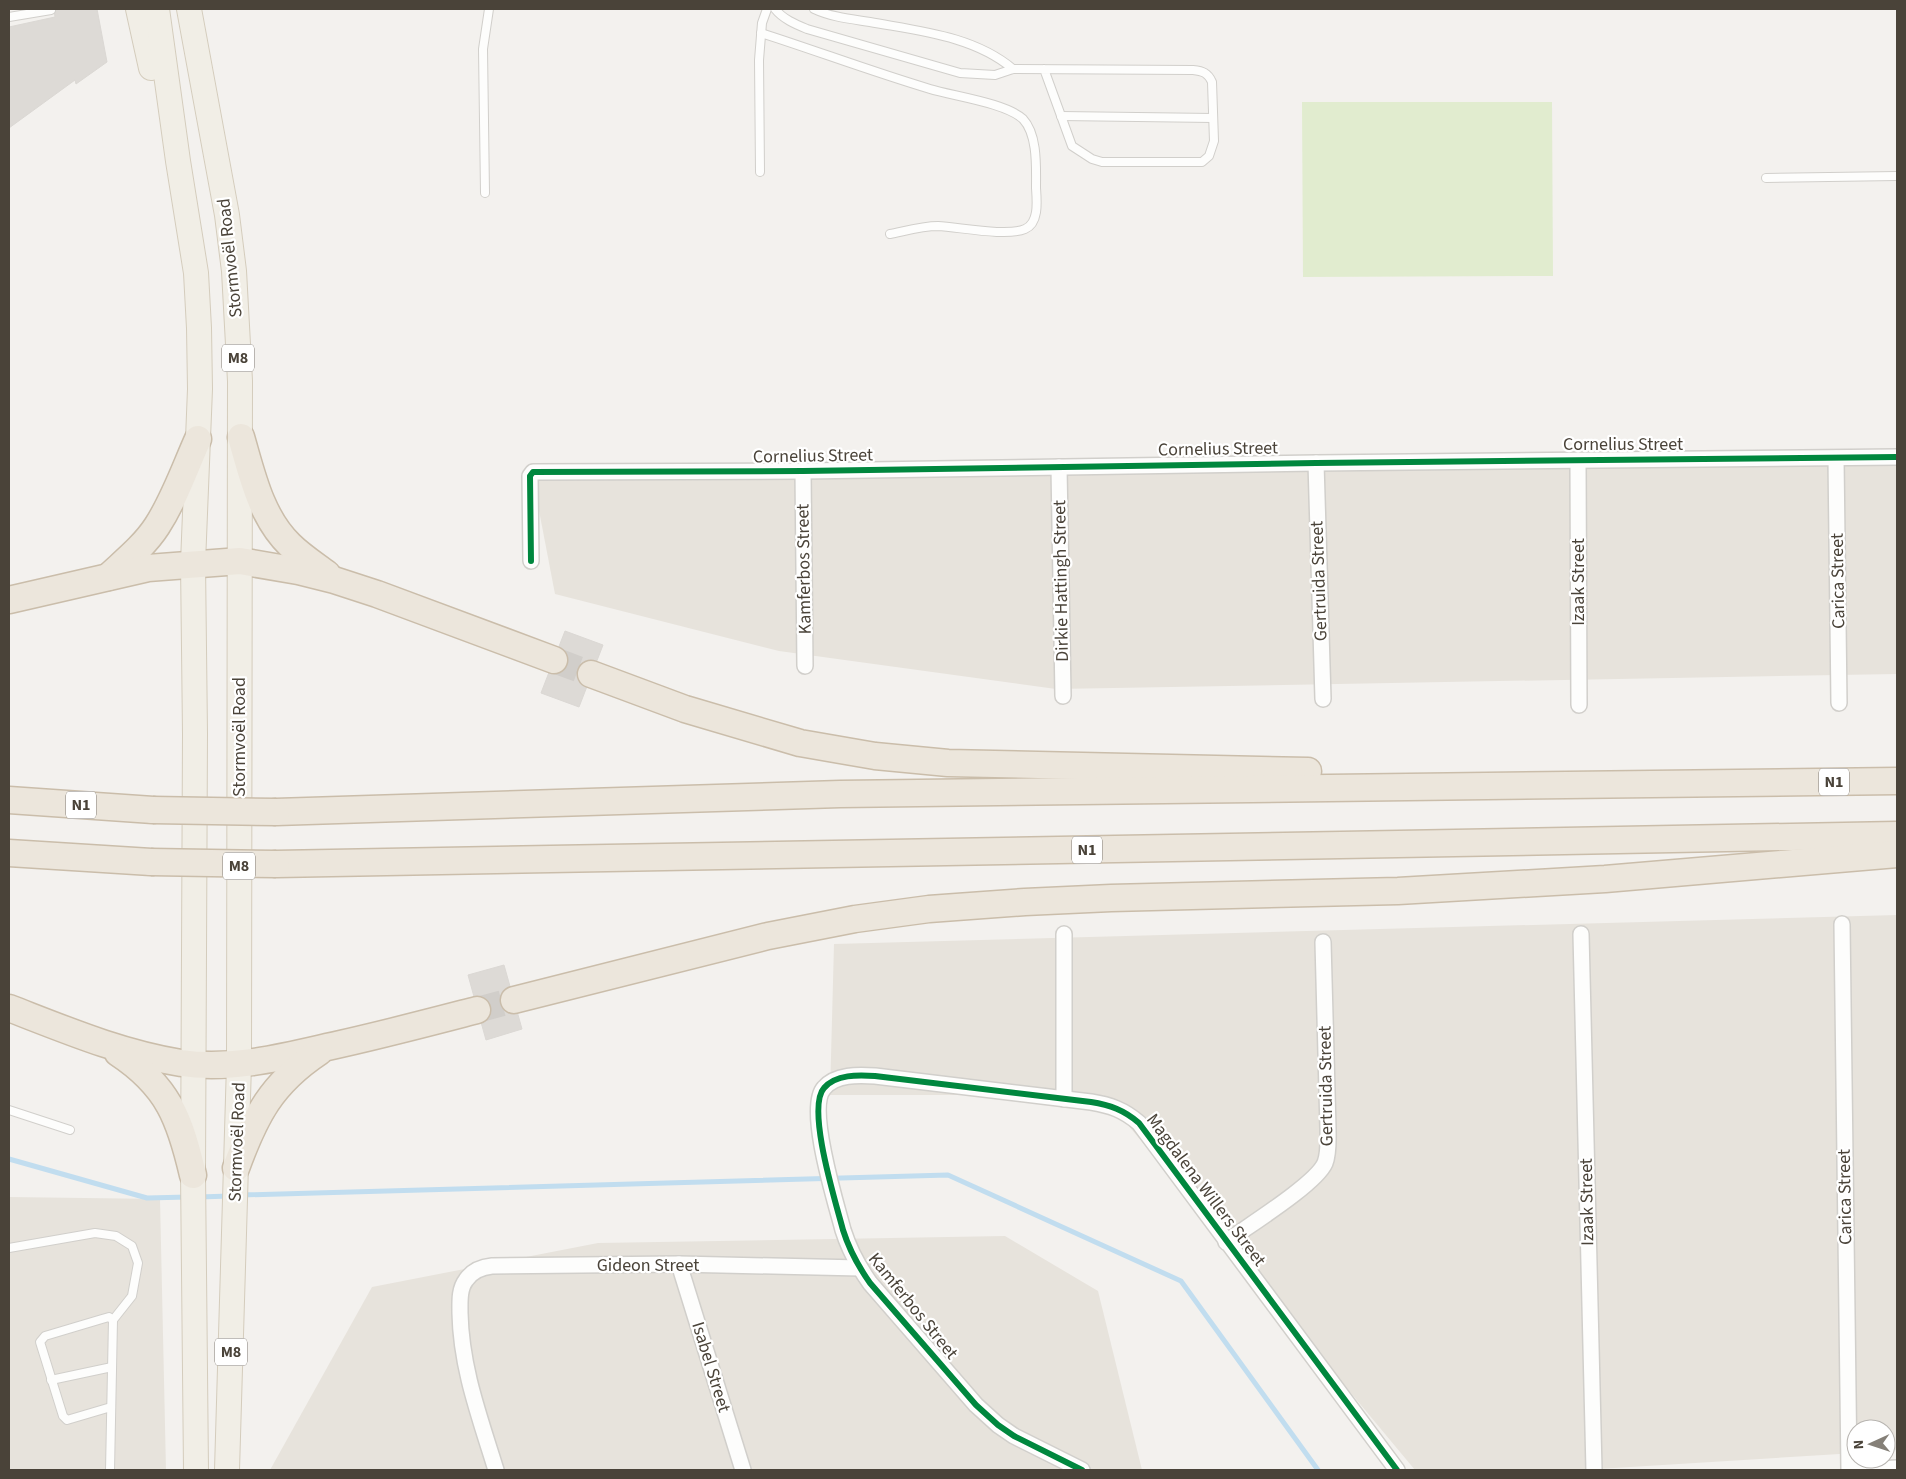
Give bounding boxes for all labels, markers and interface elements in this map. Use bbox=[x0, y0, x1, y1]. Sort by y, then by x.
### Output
street label: Stormvoël Road bbox=[211, 197, 249, 319]
road number: M8 bbox=[222, 344, 254, 372]
street label: Cornelius Street bbox=[1563, 432, 1683, 457]
street label: Cornelius Street bbox=[1158, 435, 1278, 463]
street label: Cornelius Street bbox=[753, 442, 873, 470]
street label: Dirkie Hattingh Street bbox=[1047, 500, 1075, 662]
street label: Kamferbos Street bbox=[790, 504, 818, 634]
street label: Gertruida Street bbox=[1304, 520, 1334, 642]
street label: Carica Street bbox=[1825, 533, 1851, 629]
street label: Izaak Street bbox=[1566, 538, 1591, 626]
street label: Stormvoël Road bbox=[227, 677, 252, 797]
road number: N1 bbox=[1819, 769, 1849, 796]
road number: N1 bbox=[66, 792, 96, 818]
road number: N1 bbox=[1072, 836, 1102, 864]
road number: M8 bbox=[223, 852, 255, 879]
street label: Gertruida Street bbox=[1312, 1025, 1340, 1147]
street label: Stormvoël Road bbox=[222, 1082, 252, 1202]
street label: Magdalena Willers Street bbox=[1140, 1109, 1272, 1271]
street label: Carica Street bbox=[1832, 1149, 1858, 1245]
street label: Izaak Street bbox=[1574, 1158, 1600, 1246]
street label: Kamferbos Street bbox=[862, 1247, 964, 1365]
street label: Gideon Street bbox=[597, 1253, 699, 1278]
street label: Isabel Street bbox=[685, 1319, 737, 1415]
road number: M8 bbox=[215, 1338, 247, 1365]
north arrow bbox=[1846, 1419, 1896, 1469]
text: N bbox=[1849, 1439, 1869, 1450]

